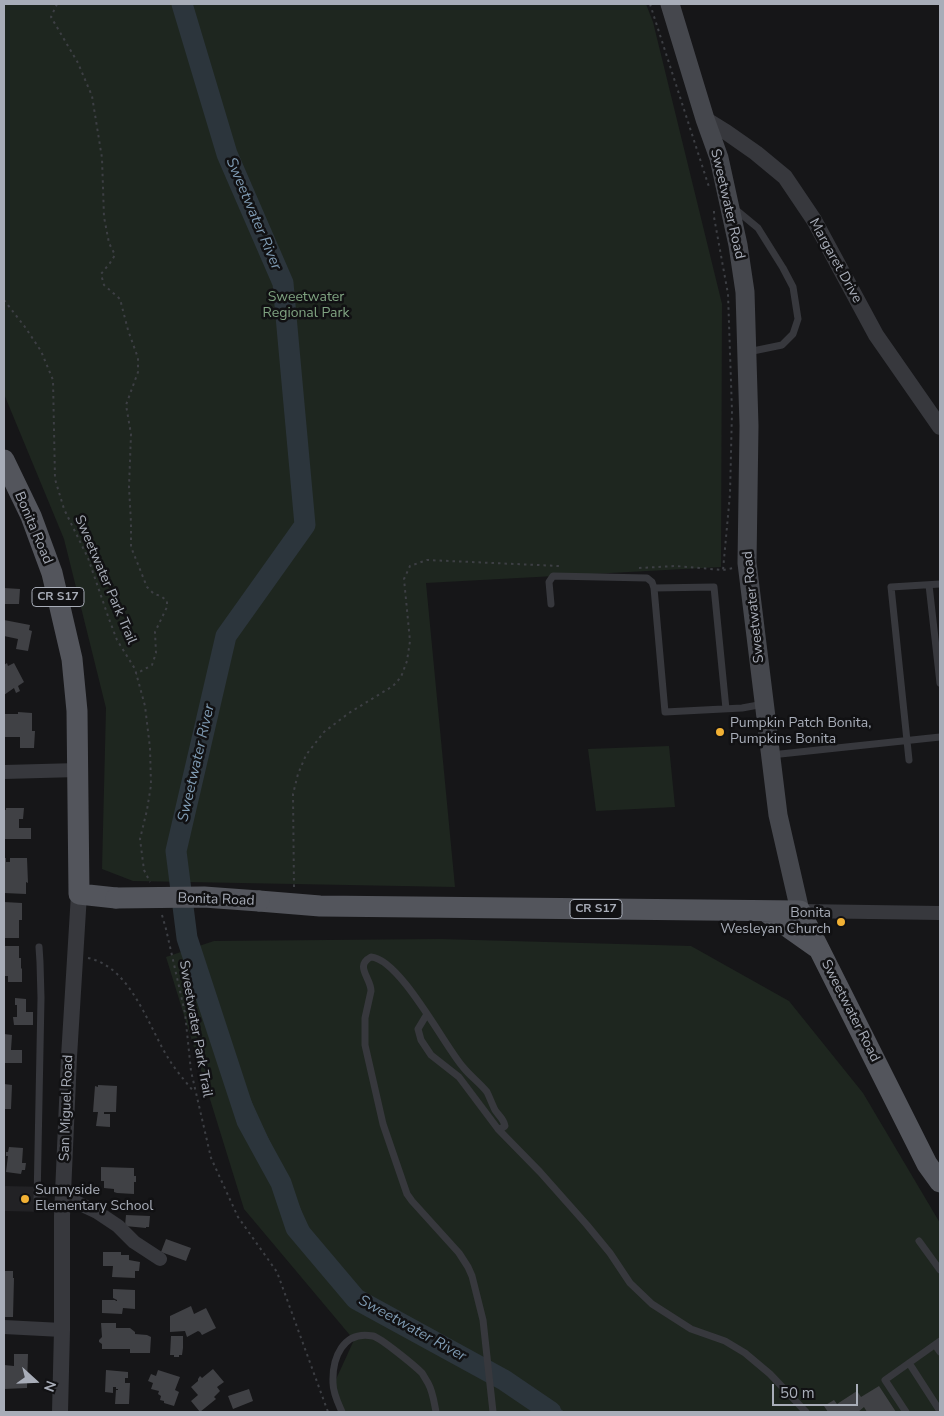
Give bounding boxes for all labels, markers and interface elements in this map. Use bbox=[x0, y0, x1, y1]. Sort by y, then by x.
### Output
street label: Sweetwater Road bbox=[706, 147, 748, 261]
water label: Sweetwater River bbox=[221, 155, 285, 273]
street label: Margaret Drive bbox=[805, 216, 865, 306]
park label: Sweetwater Regional Park bbox=[263, 290, 349, 322]
street label: Bonita Road bbox=[10, 489, 56, 567]
street label: Sweetwater Park Trail bbox=[70, 513, 140, 647]
street label: Sweetwater Road bbox=[740, 550, 768, 664]
road number: CR S17 bbox=[32, 588, 84, 606]
water label: Sweetwater River bbox=[175, 702, 219, 824]
place label: Pumpkin Patch Bonita, Pumpkins Bonita bbox=[730, 716, 871, 749]
marker: Pumpkin Patch Bonita, Pumpkins Bonita bbox=[714, 726, 726, 738]
street label: Bonita Road bbox=[177, 890, 255, 910]
road number: CR S17 bbox=[570, 900, 622, 919]
place label: Bonita Wesleyan Church bbox=[720, 906, 831, 939]
marker: Bonita Wesleyan Church bbox=[835, 916, 847, 928]
street label: Sweetwater Road bbox=[817, 957, 883, 1065]
street label: Sweetwater Park Trail bbox=[175, 959, 215, 1099]
street label: San Miguel Road bbox=[57, 1054, 77, 1162]
place label: Sunnyside Elementary School bbox=[35, 1183, 153, 1216]
marker: Sunnyside Elementary School bbox=[19, 1193, 31, 1205]
water label: Sweetwater River bbox=[355, 1292, 469, 1366]
north arrow bbox=[10, 1356, 60, 1406]
scale bar bbox=[774, 1374, 860, 1406]
text: N bbox=[39, 1378, 60, 1394]
text: 50 m bbox=[780, 1383, 815, 1403]

